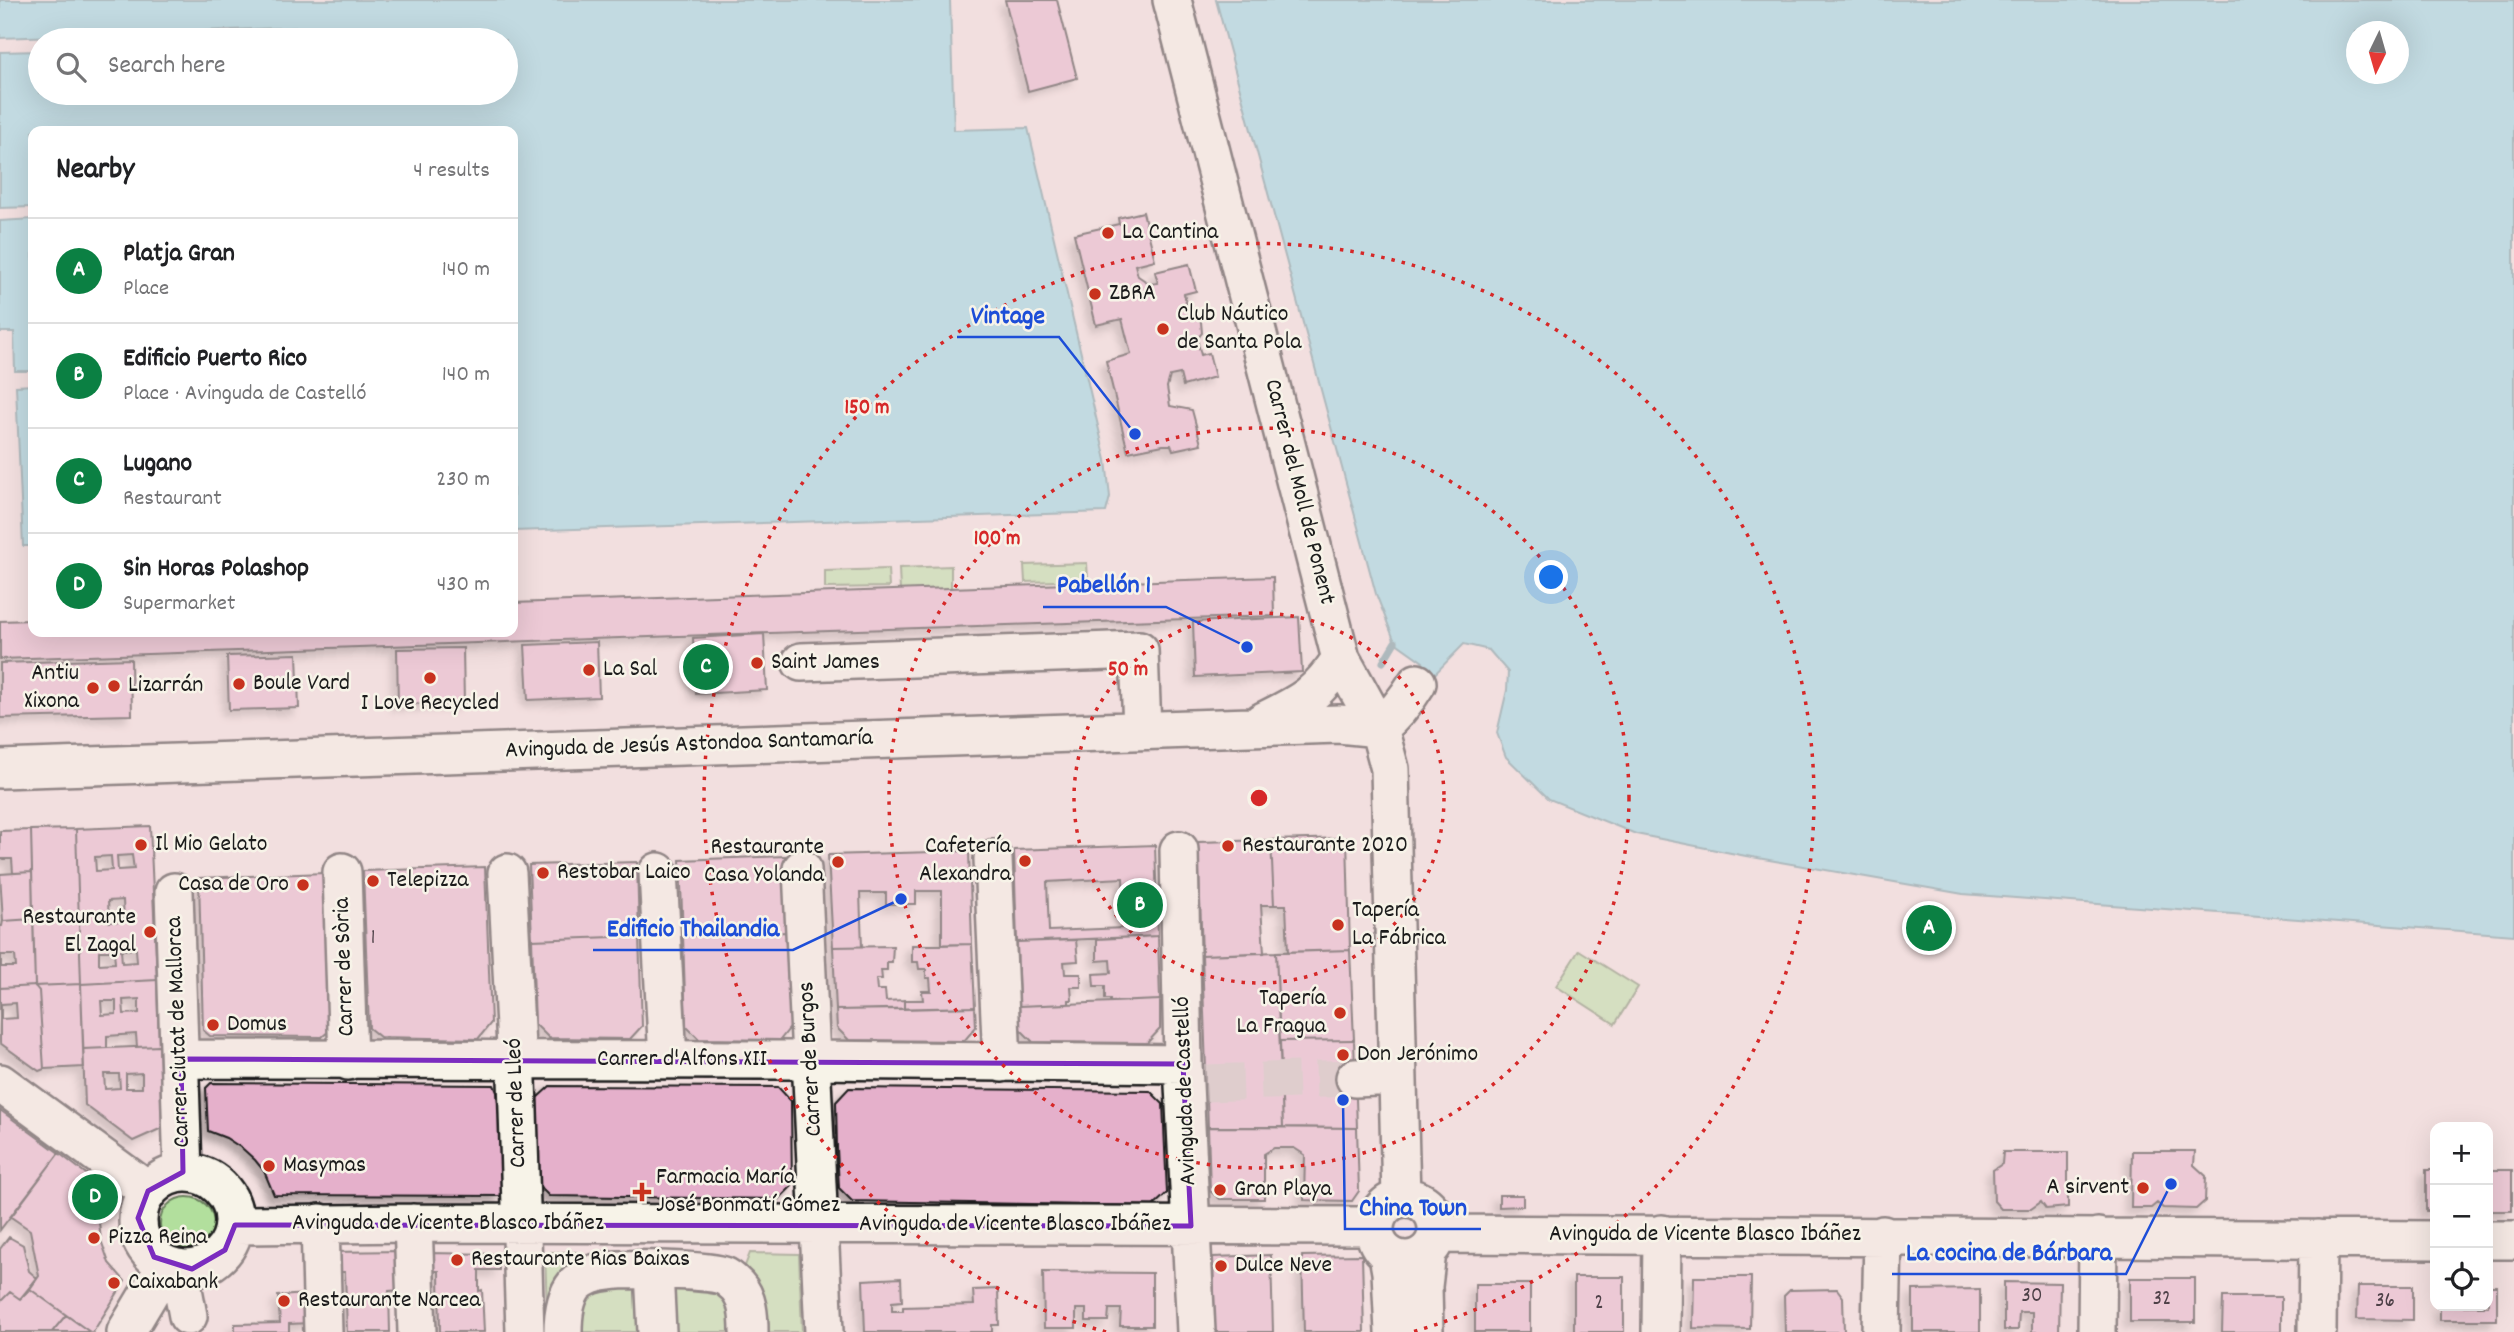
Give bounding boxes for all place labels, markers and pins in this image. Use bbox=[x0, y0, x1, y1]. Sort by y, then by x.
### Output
place label: La Cantina bbox=[1122, 216, 1219, 250]
marker: La Cantina bbox=[1100, 225, 1116, 241]
place label: ZBRA bbox=[1109, 277, 1156, 311]
marker: ZBRA bbox=[1087, 286, 1103, 302]
callout: Vintage bbox=[957, 290, 1059, 337]
place label: Club Náutico de Santa Pola bbox=[1177, 298, 1302, 360]
marker: Club Náutico de Santa Pola bbox=[1155, 321, 1171, 337]
callout: Pabellón 1 bbox=[1043, 560, 1166, 607]
pin: C bbox=[683, 641, 729, 693]
place label: Saint James bbox=[771, 646, 880, 680]
place label: La Sal bbox=[603, 653, 657, 687]
marker: Saint James bbox=[749, 655, 765, 671]
place label: Antiu Xixona bbox=[24, 657, 80, 719]
marker: La Sal bbox=[581, 662, 597, 678]
place label: Boule Vard bbox=[253, 667, 350, 701]
place label: Lizarrán bbox=[128, 669, 203, 703]
marker: I Love Recycled bbox=[422, 670, 438, 686]
marker: Boule Vard bbox=[231, 676, 247, 692]
marker: Lizarrán bbox=[106, 678, 122, 694]
marker: Antiu Xixona bbox=[85, 680, 101, 696]
place label: I Love Recycled bbox=[361, 687, 499, 721]
centre of rings bbox=[1247, 786, 1271, 810]
place label: Il Mio Gelato bbox=[155, 828, 267, 862]
place label: Restaurante 2020 bbox=[1242, 829, 1408, 863]
place label: Cafetería Alexandra bbox=[919, 830, 1012, 892]
place label: Restaurante Casa Yolanda bbox=[704, 831, 825, 893]
marker: Il Mio Gelato bbox=[133, 837, 149, 853]
marker: Restaurante 2020 bbox=[1220, 838, 1236, 854]
marker: Cafetería Alexandra bbox=[1017, 853, 1033, 869]
marker: Restaurante Casa Yolanda bbox=[830, 854, 846, 870]
place label: Restobar Laico bbox=[557, 856, 691, 890]
place label: Telepizza bbox=[387, 864, 469, 898]
marker: Restobar Laico bbox=[535, 865, 551, 881]
place label: Casa de Oro bbox=[178, 868, 289, 902]
marker: Telepizza bbox=[365, 873, 381, 889]
marker: Casa de Oro bbox=[295, 877, 311, 893]
pin: B bbox=[1117, 879, 1163, 931]
place label: Tapería La Fábrica bbox=[1352, 894, 1447, 956]
place label: Restaurante El Zagal bbox=[23, 901, 136, 963]
pin: A bbox=[1906, 902, 1952, 954]
callout: Edificio Thailandia bbox=[593, 903, 793, 950]
marker: Tapería La Fábrica bbox=[1330, 917, 1346, 933]
marker: Restaurante El Zagal bbox=[142, 924, 158, 940]
place label: Tapería La Fragua bbox=[1236, 982, 1327, 1044]
marker: Tapería La Fragua bbox=[1332, 1005, 1348, 1021]
place label: Domus bbox=[227, 1008, 287, 1042]
marker: Domus bbox=[205, 1017, 221, 1033]
place label: Don Jerónimo bbox=[1357, 1038, 1478, 1072]
marker: Don Jerónimo bbox=[1335, 1047, 1351, 1063]
place label: Masymas bbox=[283, 1149, 366, 1183]
marker: Masymas bbox=[261, 1158, 277, 1174]
place label: Farmacia María José Bonmatí Gómez bbox=[656, 1161, 840, 1223]
pin: D bbox=[72, 1171, 118, 1223]
place label: A sirvent bbox=[2046, 1171, 2129, 1205]
place label: Gran Playa bbox=[1234, 1173, 1332, 1207]
marker: A sirvent bbox=[2135, 1180, 2151, 1196]
marker: Gran Playa bbox=[1212, 1182, 1228, 1198]
callout: China Town bbox=[1345, 1182, 1481, 1229]
marker: Farmacia María José Bonmatí Gómez bbox=[634, 1184, 650, 1200]
place label: Pizza Reina bbox=[108, 1221, 208, 1255]
callout: La cocina de Bárbara bbox=[1892, 1227, 2126, 1274]
marker: Pizza Reina bbox=[86, 1230, 102, 1246]
place label: Restaurante Rias Baixas bbox=[471, 1243, 690, 1277]
place label: Dulce Neve bbox=[1235, 1249, 1332, 1283]
marker: Restaurante Rias Baixas bbox=[449, 1252, 465, 1268]
marker: Dulce Neve bbox=[1213, 1258, 1229, 1274]
place label: Caixabank bbox=[128, 1266, 218, 1300]
marker: Caixabank bbox=[106, 1275, 122, 1291]
place label: Restaurante Narcea bbox=[298, 1284, 481, 1318]
marker: Restaurante Narcea bbox=[276, 1293, 292, 1309]

